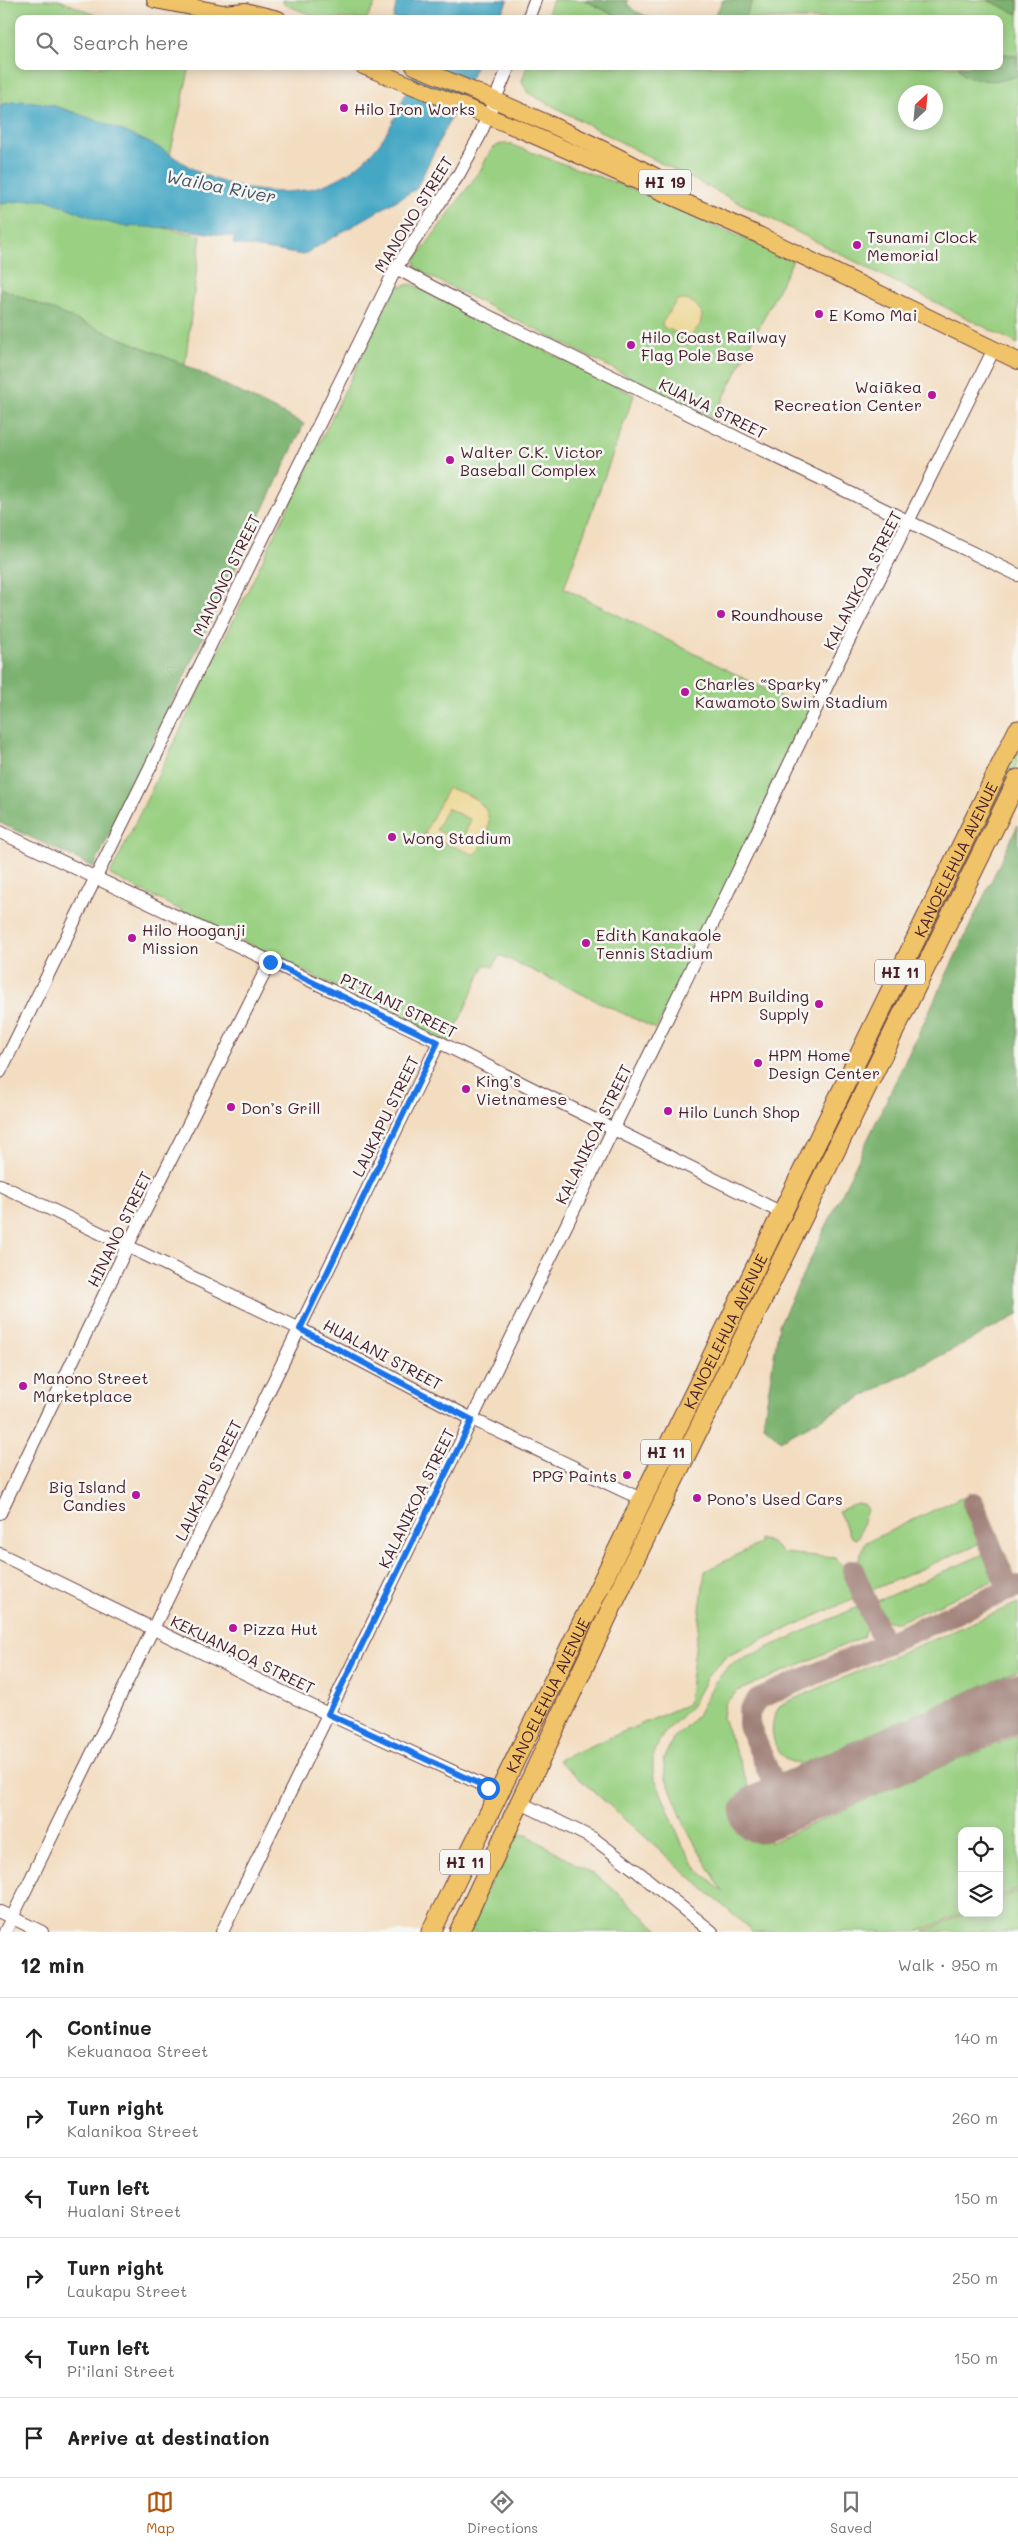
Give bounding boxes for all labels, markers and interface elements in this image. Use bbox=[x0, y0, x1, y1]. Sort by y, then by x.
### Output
search box bbox=[15, 15, 1003, 70]
icon: search bbox=[33, 29, 61, 57]
text: Search here bbox=[73, 30, 189, 55]
north arrow bbox=[898, 85, 943, 130]
place label: Hilo Iron Works bbox=[354, 98, 475, 119]
marker: Hilo Iron Works bbox=[338, 102, 350, 114]
street label: MANONO STREET bbox=[369, 152, 457, 276]
water label: Wailoa River bbox=[164, 164, 278, 208]
road number: HI 19 bbox=[639, 170, 691, 194]
place label: Tsunami Clock Memorial bbox=[867, 226, 977, 265]
marker: Tsunami Clock Memorial bbox=[851, 239, 863, 251]
place label: E Komo Mai bbox=[829, 304, 917, 325]
marker: E Komo Mai bbox=[813, 308, 825, 320]
place label: Hilo Coast Railway Flag Pole Base bbox=[641, 326, 787, 365]
marker: Hilo Coast Railway Flag Pole Base bbox=[625, 339, 637, 351]
street label: KUAWA STREET bbox=[656, 373, 770, 443]
place label: Waiākea Recreation Center bbox=[774, 376, 922, 415]
marker: Waiākea Recreation Center bbox=[926, 389, 938, 401]
place label: Walter C.K. Victor Baseball Complex bbox=[460, 441, 603, 480]
marker: Walter C.K. Victor Baseball Complex bbox=[444, 454, 456, 466]
street label: KALANIKOA STREET bbox=[818, 507, 906, 653]
street label: MANONO STREET bbox=[187, 510, 265, 640]
place label: Roundhouse bbox=[731, 604, 823, 625]
marker: Roundhouse bbox=[715, 608, 727, 620]
place label: Charles “Sparky” Kawamoto Swim Stadium bbox=[695, 673, 888, 712]
marker: Charles “Sparky” Kawamoto Swim Stadium bbox=[679, 686, 691, 698]
street label: KANOELEHUA AVENUE bbox=[908, 778, 1002, 940]
place label: Wong Stadium bbox=[402, 827, 511, 848]
marker: Wong Stadium bbox=[386, 831, 398, 843]
place label: Hilo Hooganji Mission bbox=[142, 919, 246, 958]
place label: Edith Kanakaole Tennis Stadium bbox=[596, 924, 722, 963]
marker: Hilo Hooganji Mission bbox=[126, 932, 138, 944]
marker: Edith Kanakaole Tennis Stadium bbox=[580, 937, 592, 949]
route end bbox=[259, 951, 282, 974]
road number: HI 11 bbox=[875, 960, 925, 984]
street label: PI‘ILANI STREET bbox=[337, 968, 461, 1042]
place label: HPM Building Supply bbox=[709, 985, 809, 1024]
marker: HPM Building Supply bbox=[813, 998, 825, 1010]
place label: HPM Home Design Center bbox=[768, 1044, 880, 1083]
street label: LAUKAPU STREET bbox=[347, 1052, 423, 1180]
marker: HPM Home Design Center bbox=[752, 1057, 764, 1069]
street label: KALANIKOA STREET bbox=[550, 1061, 636, 1207]
place label: King’s Vietnamese bbox=[476, 1070, 567, 1109]
marker: King’s Vietnamese bbox=[460, 1083, 472, 1095]
place label: Don’s Grill bbox=[241, 1097, 320, 1118]
marker: Don’s Grill bbox=[225, 1101, 237, 1113]
place label: Hilo Lunch Shop bbox=[678, 1101, 800, 1122]
marker: Hilo Lunch Shop bbox=[662, 1105, 674, 1117]
street label: HINANO STREET bbox=[82, 1168, 156, 1290]
street label: KANOELEHUA AVENUE bbox=[678, 1250, 771, 1412]
street label: HUALANI STREET bbox=[320, 1314, 446, 1394]
place label: Manono Street Marketplace bbox=[33, 1367, 148, 1406]
marker: Manono Street Marketplace bbox=[17, 1380, 29, 1392]
street label: LAUKAPU STREET bbox=[170, 1416, 246, 1544]
street label: KALANIKOA STREET bbox=[373, 1425, 459, 1571]
road number: HI 11 bbox=[641, 1440, 691, 1464]
place label: PPG Paints bbox=[532, 1465, 617, 1486]
marker: PPG Paints bbox=[621, 1469, 633, 1481]
place label: Big Island Candies bbox=[49, 1476, 126, 1515]
place label: Pono’s Used Cars bbox=[707, 1488, 843, 1509]
marker: Big Island Candies bbox=[130, 1489, 142, 1501]
marker: Pono’s Used Cars bbox=[691, 1492, 703, 1504]
street label: KEKUANAOA STREET bbox=[168, 1610, 318, 1698]
street label: KANOELEHUA AVENUE bbox=[500, 1614, 594, 1776]
place label: Pizza Hut bbox=[243, 1618, 318, 1639]
marker: Pizza Hut bbox=[227, 1622, 239, 1634]
route start bbox=[477, 1777, 500, 1800]
map controls bbox=[958, 1827, 1003, 1917]
button: locate bbox=[958, 1827, 1003, 1872]
road number: HI 11 bbox=[440, 1850, 490, 1874]
button: layers bbox=[958, 1872, 1003, 1917]
text: 12 min bbox=[20, 1951, 84, 1978]
text: Walk · 950 m bbox=[898, 1954, 998, 1975]
text: Continue bbox=[67, 2015, 152, 2040]
icon: ahead bbox=[20, 2024, 48, 2052]
text: 140 m bbox=[954, 2027, 998, 2048]
text: Kekuanaoa Street bbox=[67, 2040, 208, 2061]
text: Turn right bbox=[67, 2095, 164, 2120]
icon: right bbox=[20, 2104, 48, 2132]
text: 260 m bbox=[952, 2107, 998, 2128]
text: Kalanikoa Street bbox=[67, 2120, 198, 2141]
text: Turn left bbox=[67, 2175, 150, 2200]
icon: left bbox=[20, 2184, 48, 2212]
text: 150 m bbox=[954, 2187, 998, 2208]
text: Hualani Street bbox=[67, 2200, 181, 2221]
text: Turn right bbox=[67, 2255, 164, 2280]
icon: right bbox=[20, 2264, 48, 2292]
text: 250 m bbox=[952, 2267, 998, 2288]
text: Laukapu Street bbox=[67, 2280, 187, 2301]
text: Turn left bbox=[67, 2335, 150, 2360]
icon: left bbox=[20, 2344, 48, 2372]
text: 150 m bbox=[954, 2347, 998, 2368]
text: Pi‘ilani Street bbox=[67, 2360, 175, 2381]
icon: arrive bbox=[20, 2424, 48, 2452]
text: Arrive at destination bbox=[67, 2425, 270, 2450]
tab: Map bbox=[146, 2488, 175, 2537]
tab: Directions bbox=[467, 2488, 538, 2537]
tab: Saved bbox=[830, 2488, 872, 2537]

